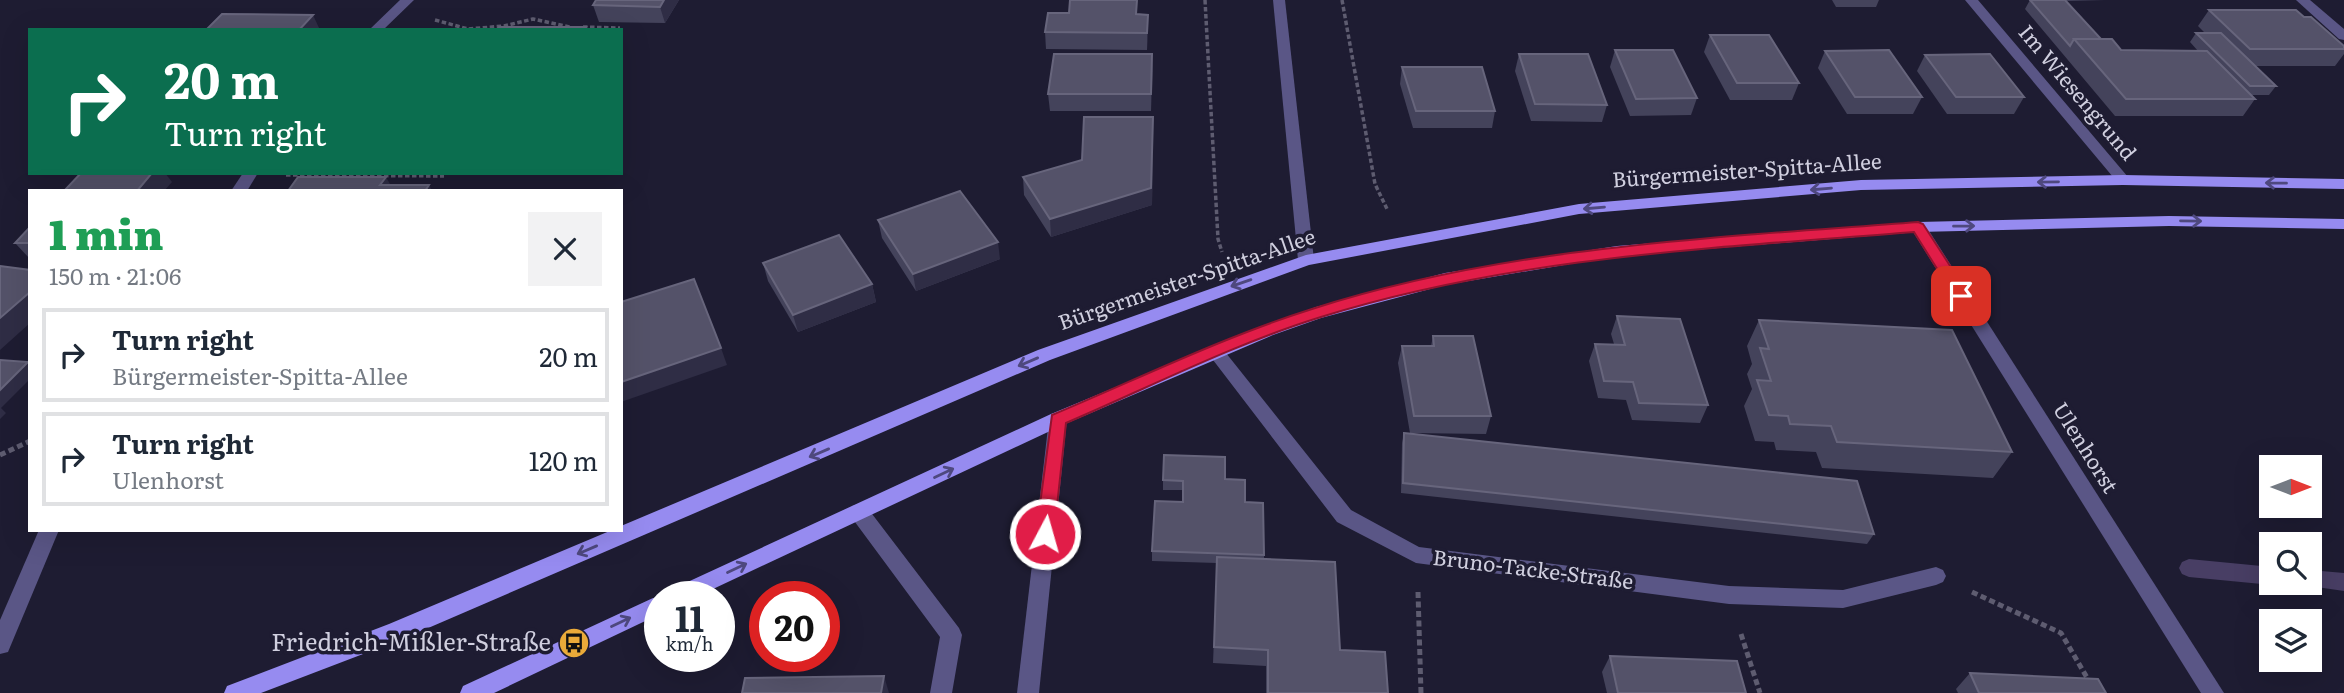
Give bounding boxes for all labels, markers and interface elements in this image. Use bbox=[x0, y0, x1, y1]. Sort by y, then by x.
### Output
street label: Im Wiesengrund bbox=[2013, 17, 2145, 166]
text: 20 m bbox=[164, 41, 279, 114]
icon: right bbox=[49, 56, 140, 147]
text: Turn right bbox=[164, 108, 326, 156]
street label: Bürgermeister-Spitta-Allee bbox=[1611, 144, 1883, 193]
one-way arrow bbox=[2037, 175, 2060, 189]
one-way arrow bbox=[2265, 176, 2288, 190]
one-way arrow bbox=[1810, 183, 1833, 196]
text: 1 min bbox=[49, 201, 164, 263]
one-way arrow bbox=[1583, 202, 1606, 215]
button: close bbox=[528, 212, 602, 286]
one-way arrow bbox=[2179, 214, 2202, 228]
street label: Bürgermeister-Spitta-Allee bbox=[1053, 219, 1319, 336]
one-way arrow bbox=[1952, 219, 1975, 232]
text: 150 m · 21:06 bbox=[49, 258, 181, 292]
pin bbox=[1931, 266, 1991, 326]
icon: arrive bbox=[1942, 277, 1980, 315]
one-way arrow bbox=[1231, 278, 1253, 290]
text: Turn right bbox=[112, 319, 254, 358]
icon: right bbox=[53, 336, 91, 374]
text: 20 m bbox=[539, 336, 598, 375]
one-way arrow bbox=[1018, 357, 1039, 370]
text: Bürgermeister-Spitta-Allee bbox=[112, 358, 408, 392]
street label: Ulenhorst bbox=[2047, 395, 2128, 499]
text: Turn right bbox=[112, 423, 254, 462]
icon: right bbox=[53, 440, 91, 478]
text: 120 m bbox=[529, 440, 598, 479]
one-way arrow bbox=[809, 447, 831, 460]
north arrow bbox=[2259, 455, 2322, 518]
map controls bbox=[2259, 455, 2322, 672]
text: Ulenhorst bbox=[112, 462, 224, 496]
one-way arrow bbox=[933, 466, 954, 479]
position arrow bbox=[1008, 497, 1082, 571]
button: search bbox=[2259, 532, 2322, 595]
street label: Bruno-Tacke-Straße bbox=[1431, 540, 1635, 595]
one-way arrow bbox=[577, 545, 598, 558]
one-way arrow bbox=[726, 561, 748, 574]
speed limit sign: 20 bbox=[749, 581, 840, 672]
text: 11 bbox=[675, 591, 704, 643]
button: layers bbox=[2259, 609, 2322, 672]
one-way arrow bbox=[610, 615, 631, 628]
place label: Friedrich-Mißler-Straße bbox=[271, 623, 551, 658]
bus stop icon: Friedrich-Mißler-Straße bbox=[557, 626, 591, 660]
text: km/h bbox=[666, 630, 713, 657]

